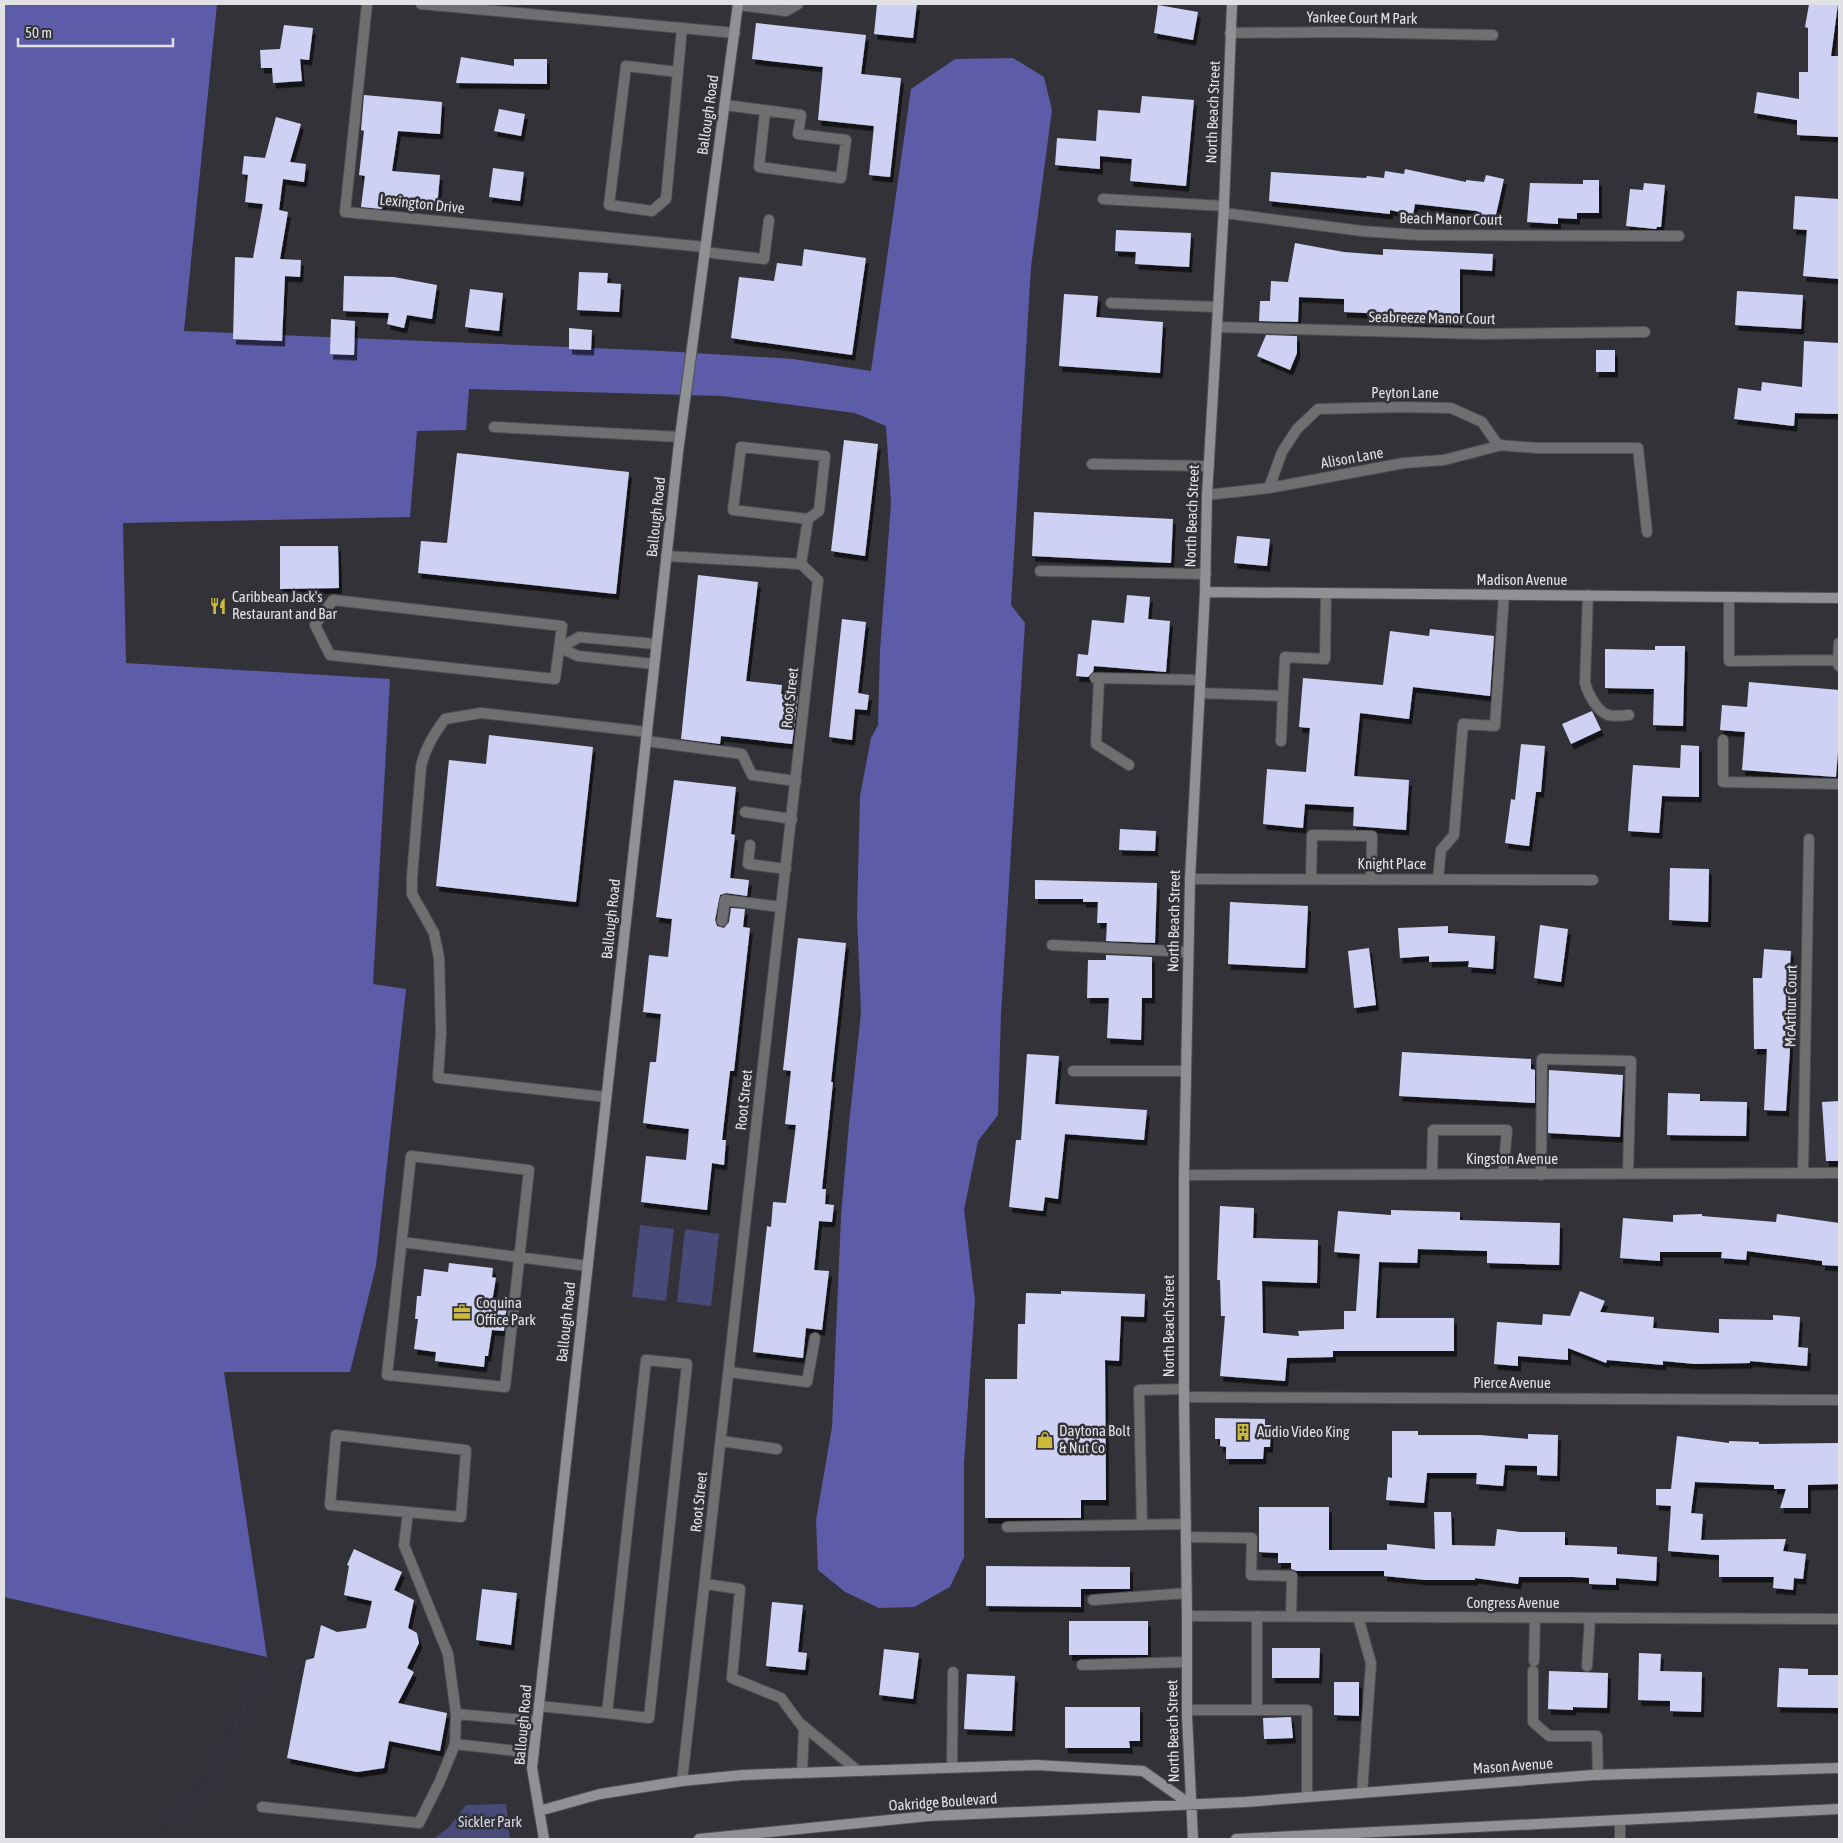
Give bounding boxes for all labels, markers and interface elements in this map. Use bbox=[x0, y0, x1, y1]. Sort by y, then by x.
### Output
street label: Yankee Court M Park bbox=[1306, 8, 1418, 27]
scale bar bbox=[18, 15, 172, 47]
text: 50 m bbox=[25, 24, 52, 41]
street label: North Beach Street bbox=[1202, 60, 1223, 164]
street label: Ballough Road bbox=[693, 74, 722, 156]
street label: Lexington Drive bbox=[379, 191, 466, 216]
street label: Beach Manor Court bbox=[1399, 209, 1503, 228]
street label: Seabreeze Manor Court bbox=[1368, 308, 1496, 327]
street label: Peyton Lane bbox=[1371, 384, 1439, 401]
street label: Alison Lane bbox=[1319, 444, 1385, 471]
street label: North Beach Street bbox=[1181, 464, 1202, 568]
street label: Ballough Road bbox=[643, 476, 668, 558]
street label: Madison Avenue bbox=[1477, 571, 1568, 588]
place label: Caribbean Jack's Restaurant and Bar bbox=[232, 588, 337, 622]
restaurant icon: Caribbean Jack's Restaurant and Bar bbox=[208, 596, 228, 616]
street label: Root Street bbox=[778, 667, 801, 729]
street label: Knight Place bbox=[1358, 855, 1427, 872]
street label: North Beach Street bbox=[1164, 870, 1183, 972]
street label: Ballough Road bbox=[598, 878, 623, 960]
street label: McArthur Court bbox=[1781, 965, 1800, 1047]
street label: Root Street bbox=[732, 1069, 755, 1131]
street label: Kingston Avenue bbox=[1466, 1150, 1558, 1167]
street label: North Beach Street bbox=[1160, 1275, 1177, 1377]
street label: Ballough Road bbox=[553, 1281, 578, 1363]
place label: Coquina Office Park bbox=[476, 1294, 536, 1328]
office icon: Coquina Office Park bbox=[452, 1302, 472, 1322]
street label: Pierce Avenue bbox=[1473, 1374, 1551, 1391]
place label: Daytona Bolt & Nut Co bbox=[1059, 1422, 1131, 1456]
building icon: Audio Video King bbox=[1233, 1422, 1253, 1442]
place label: Audio Video King bbox=[1257, 1423, 1350, 1440]
shop icon: Daytona Bolt & Nut Co bbox=[1035, 1430, 1055, 1450]
street label: Root Street bbox=[687, 1471, 710, 1533]
street label: Congress Avenue bbox=[1467, 1594, 1560, 1611]
street label: North Beach Street bbox=[1163, 1680, 1182, 1782]
street label: Ballough Road bbox=[511, 1684, 534, 1766]
street label: Mason Avenue bbox=[1472, 1754, 1554, 1777]
street label: Oakridge Boulevard bbox=[888, 1789, 998, 1814]
park label: Sickler Park bbox=[458, 1813, 522, 1830]

